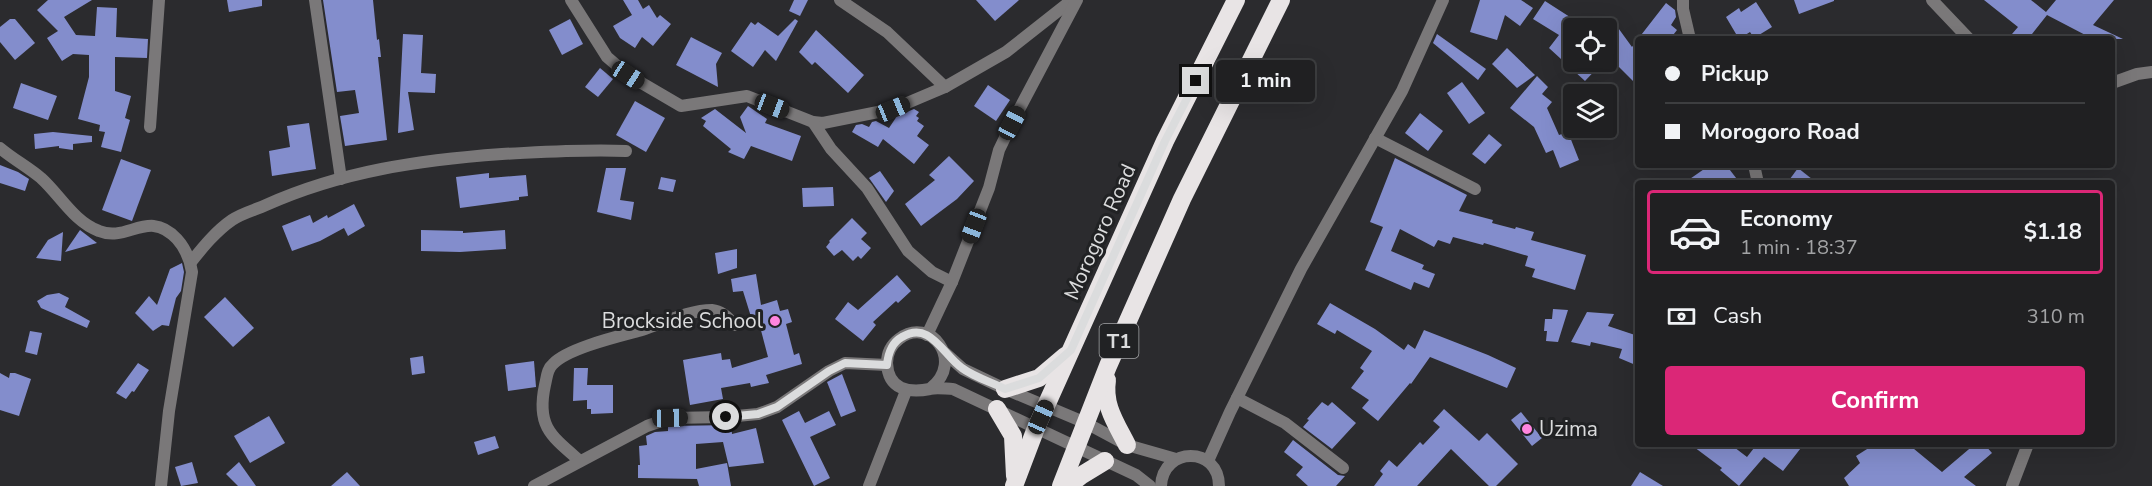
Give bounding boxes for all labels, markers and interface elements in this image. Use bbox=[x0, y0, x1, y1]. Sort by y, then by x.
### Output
map controls bbox=[1563, 18, 1617, 138]
button: locate bbox=[1563, 18, 1617, 72]
car bbox=[608, 58, 648, 92]
text: Pickup bbox=[1701, 59, 1769, 89]
callout: 1 min bbox=[1217, 60, 1316, 102]
route end bbox=[1182, 67, 1209, 94]
text: 1 min bbox=[1240, 67, 1291, 94]
button: layers bbox=[1563, 84, 1617, 138]
car bbox=[752, 91, 792, 121]
car bbox=[873, 94, 913, 124]
car bbox=[996, 103, 1028, 143]
text: Morogoro Road bbox=[1701, 117, 1860, 147]
street label: Morogoro Road bbox=[1058, 160, 1142, 304]
text: Economy bbox=[1740, 204, 1832, 234]
icon: car bbox=[1668, 205, 1722, 259]
car bbox=[959, 206, 989, 246]
text: $1.18 bbox=[2024, 217, 2082, 247]
text: 1 min · 18:37 bbox=[1740, 234, 1858, 261]
icon: cash bbox=[1665, 300, 1698, 333]
text: Cash bbox=[1713, 301, 1762, 331]
text: 310 m bbox=[2027, 303, 2085, 330]
place label: Brockside School bbox=[602, 307, 764, 335]
marker: Brockside School bbox=[768, 314, 782, 328]
road number: T1 bbox=[1100, 324, 1138, 358]
button: Confirm bbox=[1665, 366, 2085, 435]
car bbox=[1025, 397, 1057, 437]
route start bbox=[712, 403, 739, 430]
car bbox=[652, 409, 688, 427]
place label: Uzima bbox=[1539, 415, 1598, 443]
marker: Uzima bbox=[1520, 422, 1534, 436]

